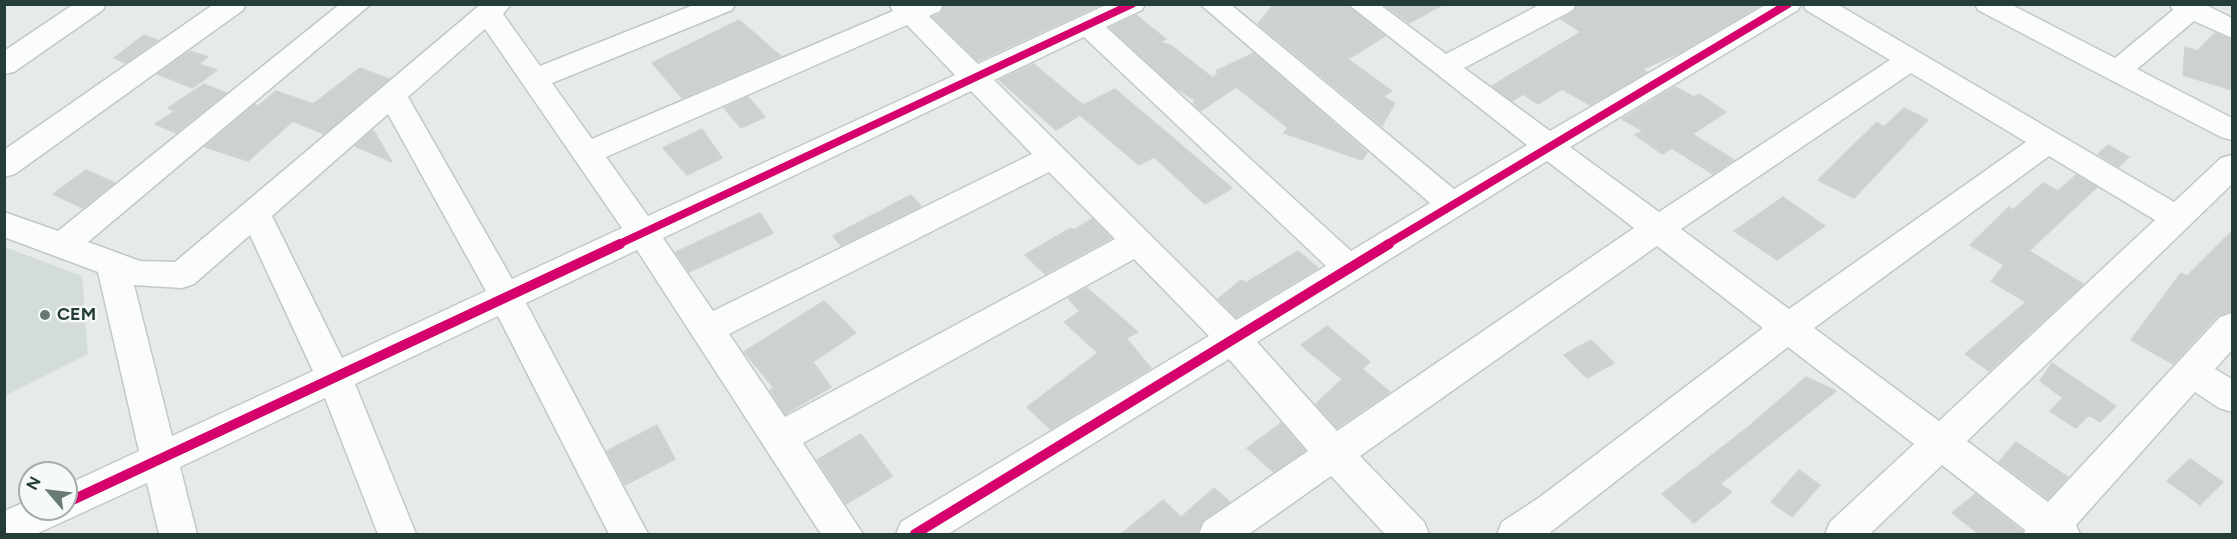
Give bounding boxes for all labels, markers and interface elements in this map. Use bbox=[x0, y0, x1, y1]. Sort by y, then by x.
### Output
place label: CEM bbox=[57, 304, 96, 326]
marker: CEM bbox=[38, 308, 52, 322]
north arrow bbox=[18, 461, 78, 521]
text: N bbox=[22, 473, 45, 493]

